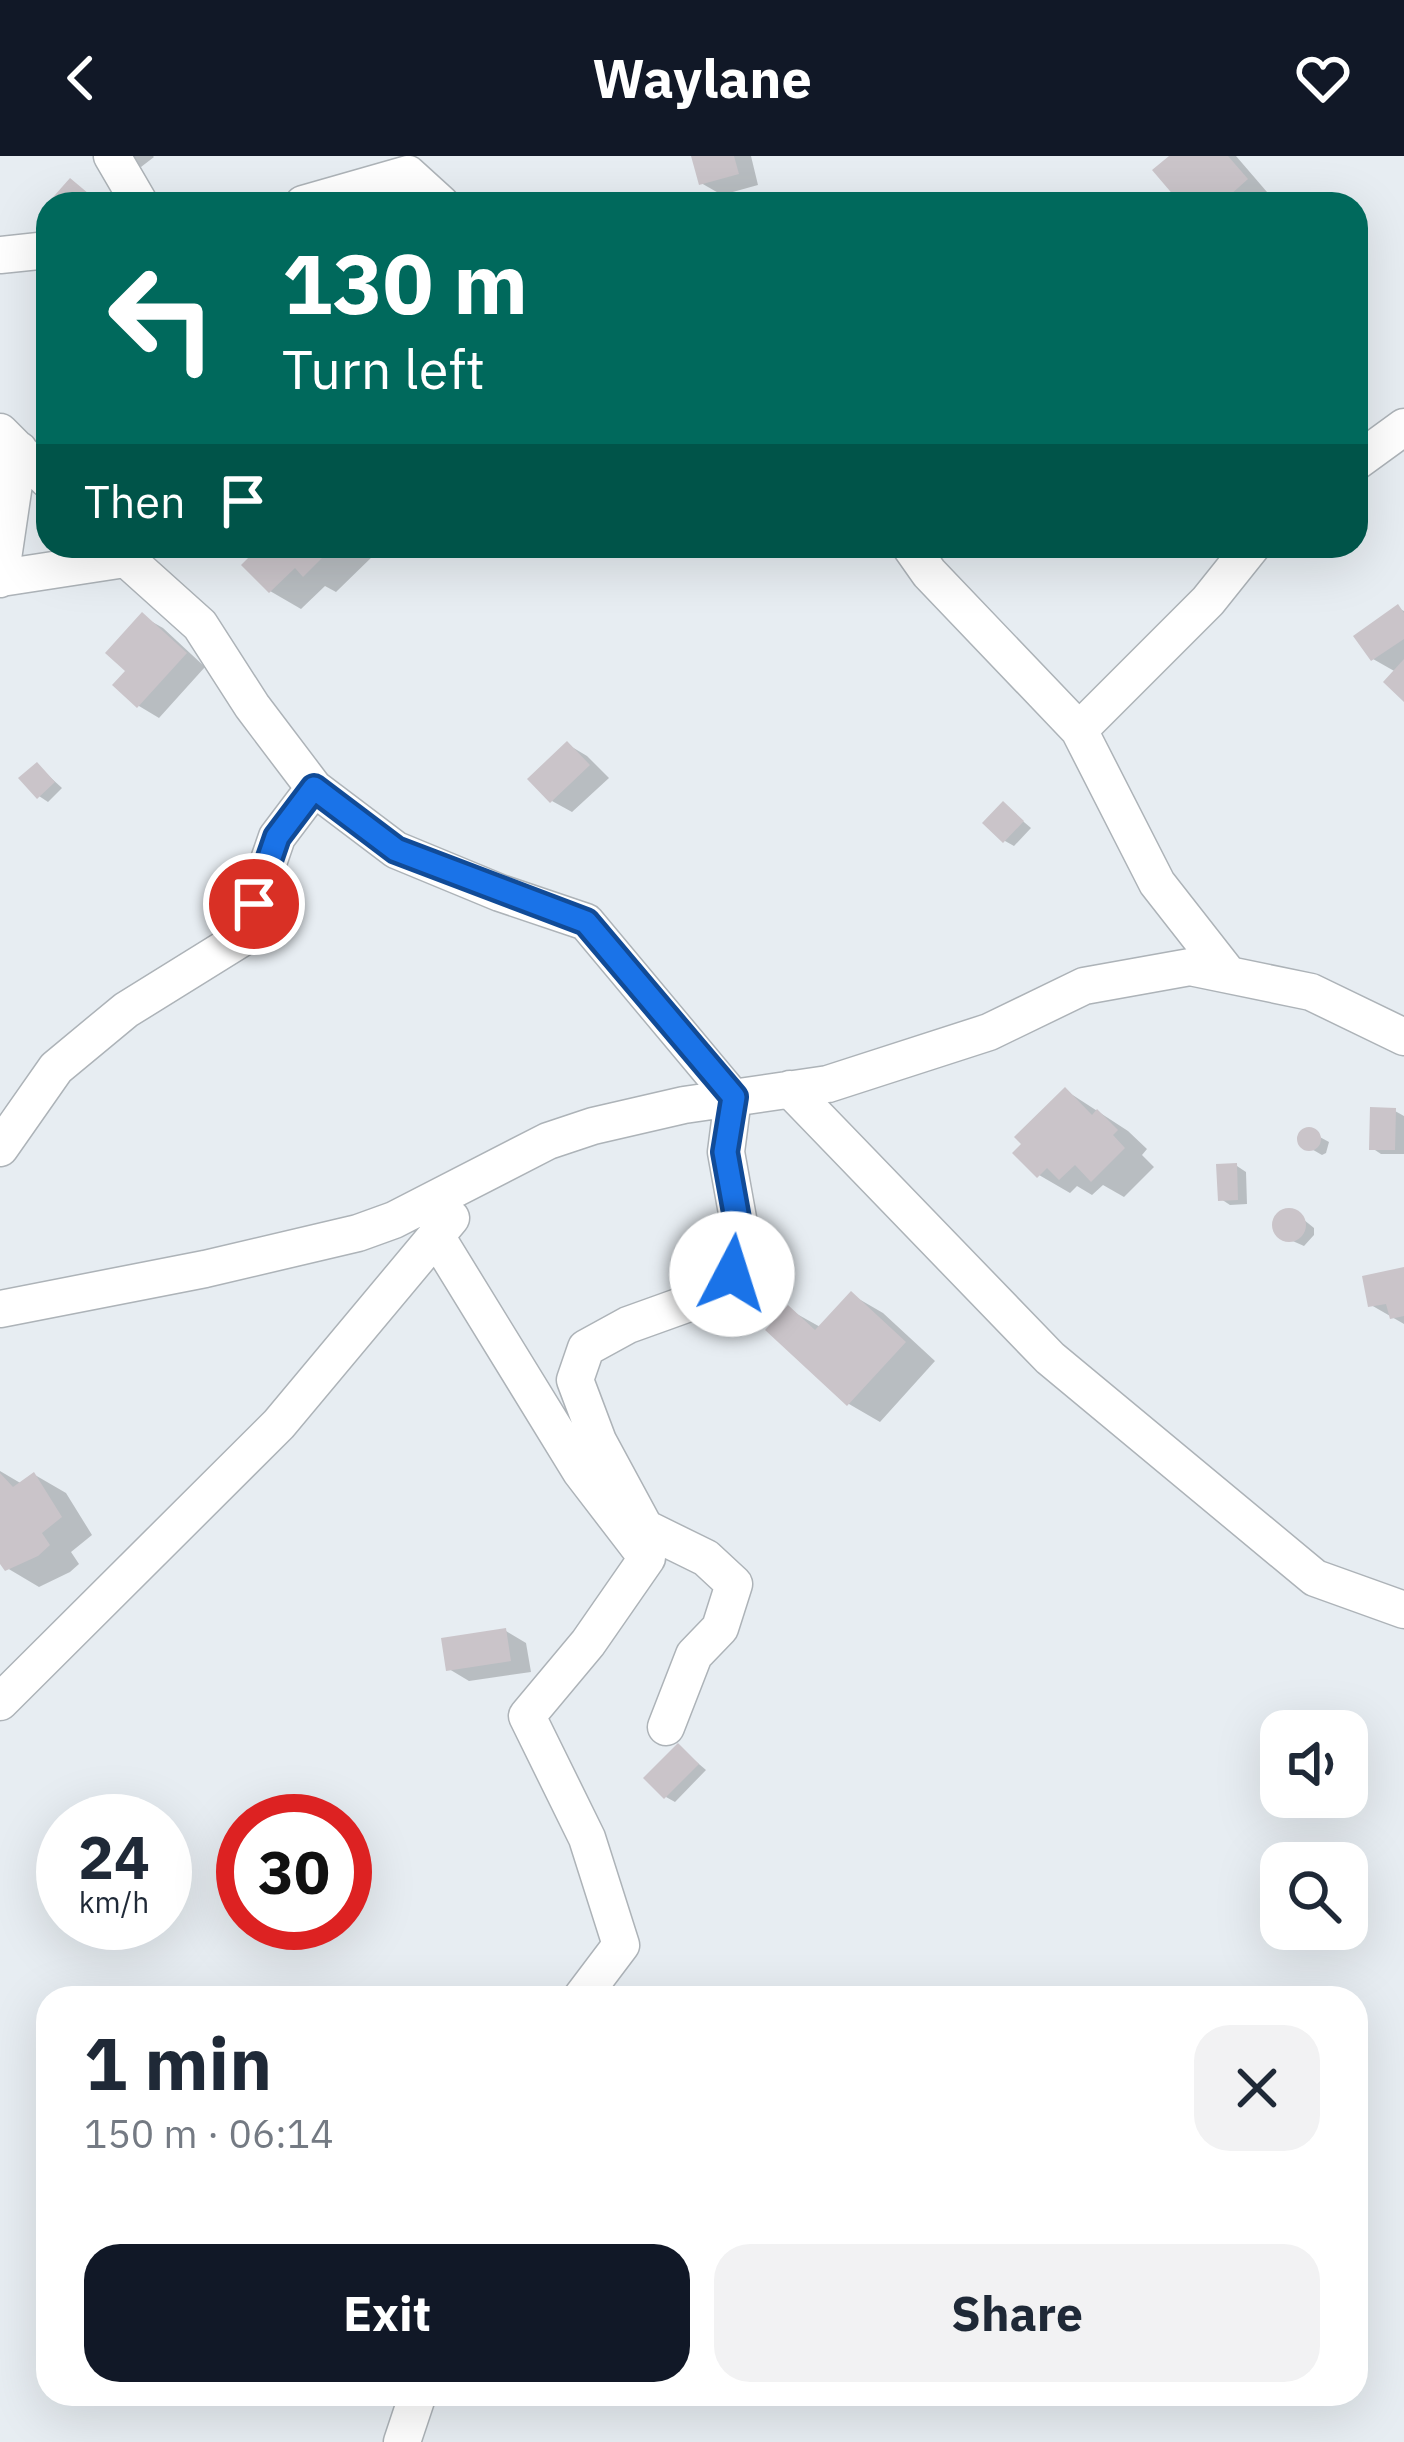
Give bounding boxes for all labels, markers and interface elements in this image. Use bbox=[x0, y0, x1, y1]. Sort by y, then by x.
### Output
text: Waylane bbox=[592, 43, 812, 113]
icon: back bbox=[48, 45, 114, 111]
icon: heart bbox=[1290, 45, 1356, 111]
text: 130 m bbox=[282, 228, 528, 337]
icon: left bbox=[84, 240, 240, 396]
text: Turn left bbox=[282, 334, 485, 404]
icon: arrive bbox=[210, 468, 276, 534]
text: Then bbox=[84, 472, 186, 530]
pin bbox=[203, 853, 305, 955]
icon: arrive bbox=[221, 871, 287, 937]
position arrow bbox=[669, 1211, 795, 1337]
map controls bbox=[1260, 1710, 1368, 1950]
button: sound bbox=[1260, 1710, 1368, 1818]
speed limit sign: 30 bbox=[216, 1794, 372, 1950]
text: 24 bbox=[78, 1817, 150, 1896]
button: search bbox=[1260, 1842, 1368, 1950]
text: km/h bbox=[79, 1882, 149, 1921]
text: 1 min bbox=[84, 2016, 272, 2110]
button: close bbox=[1194, 2025, 1320, 2151]
text: 150 m · 06:14 bbox=[84, 2108, 334, 2159]
button: Exit bbox=[84, 2244, 690, 2382]
button: Share bbox=[714, 2244, 1320, 2382]

